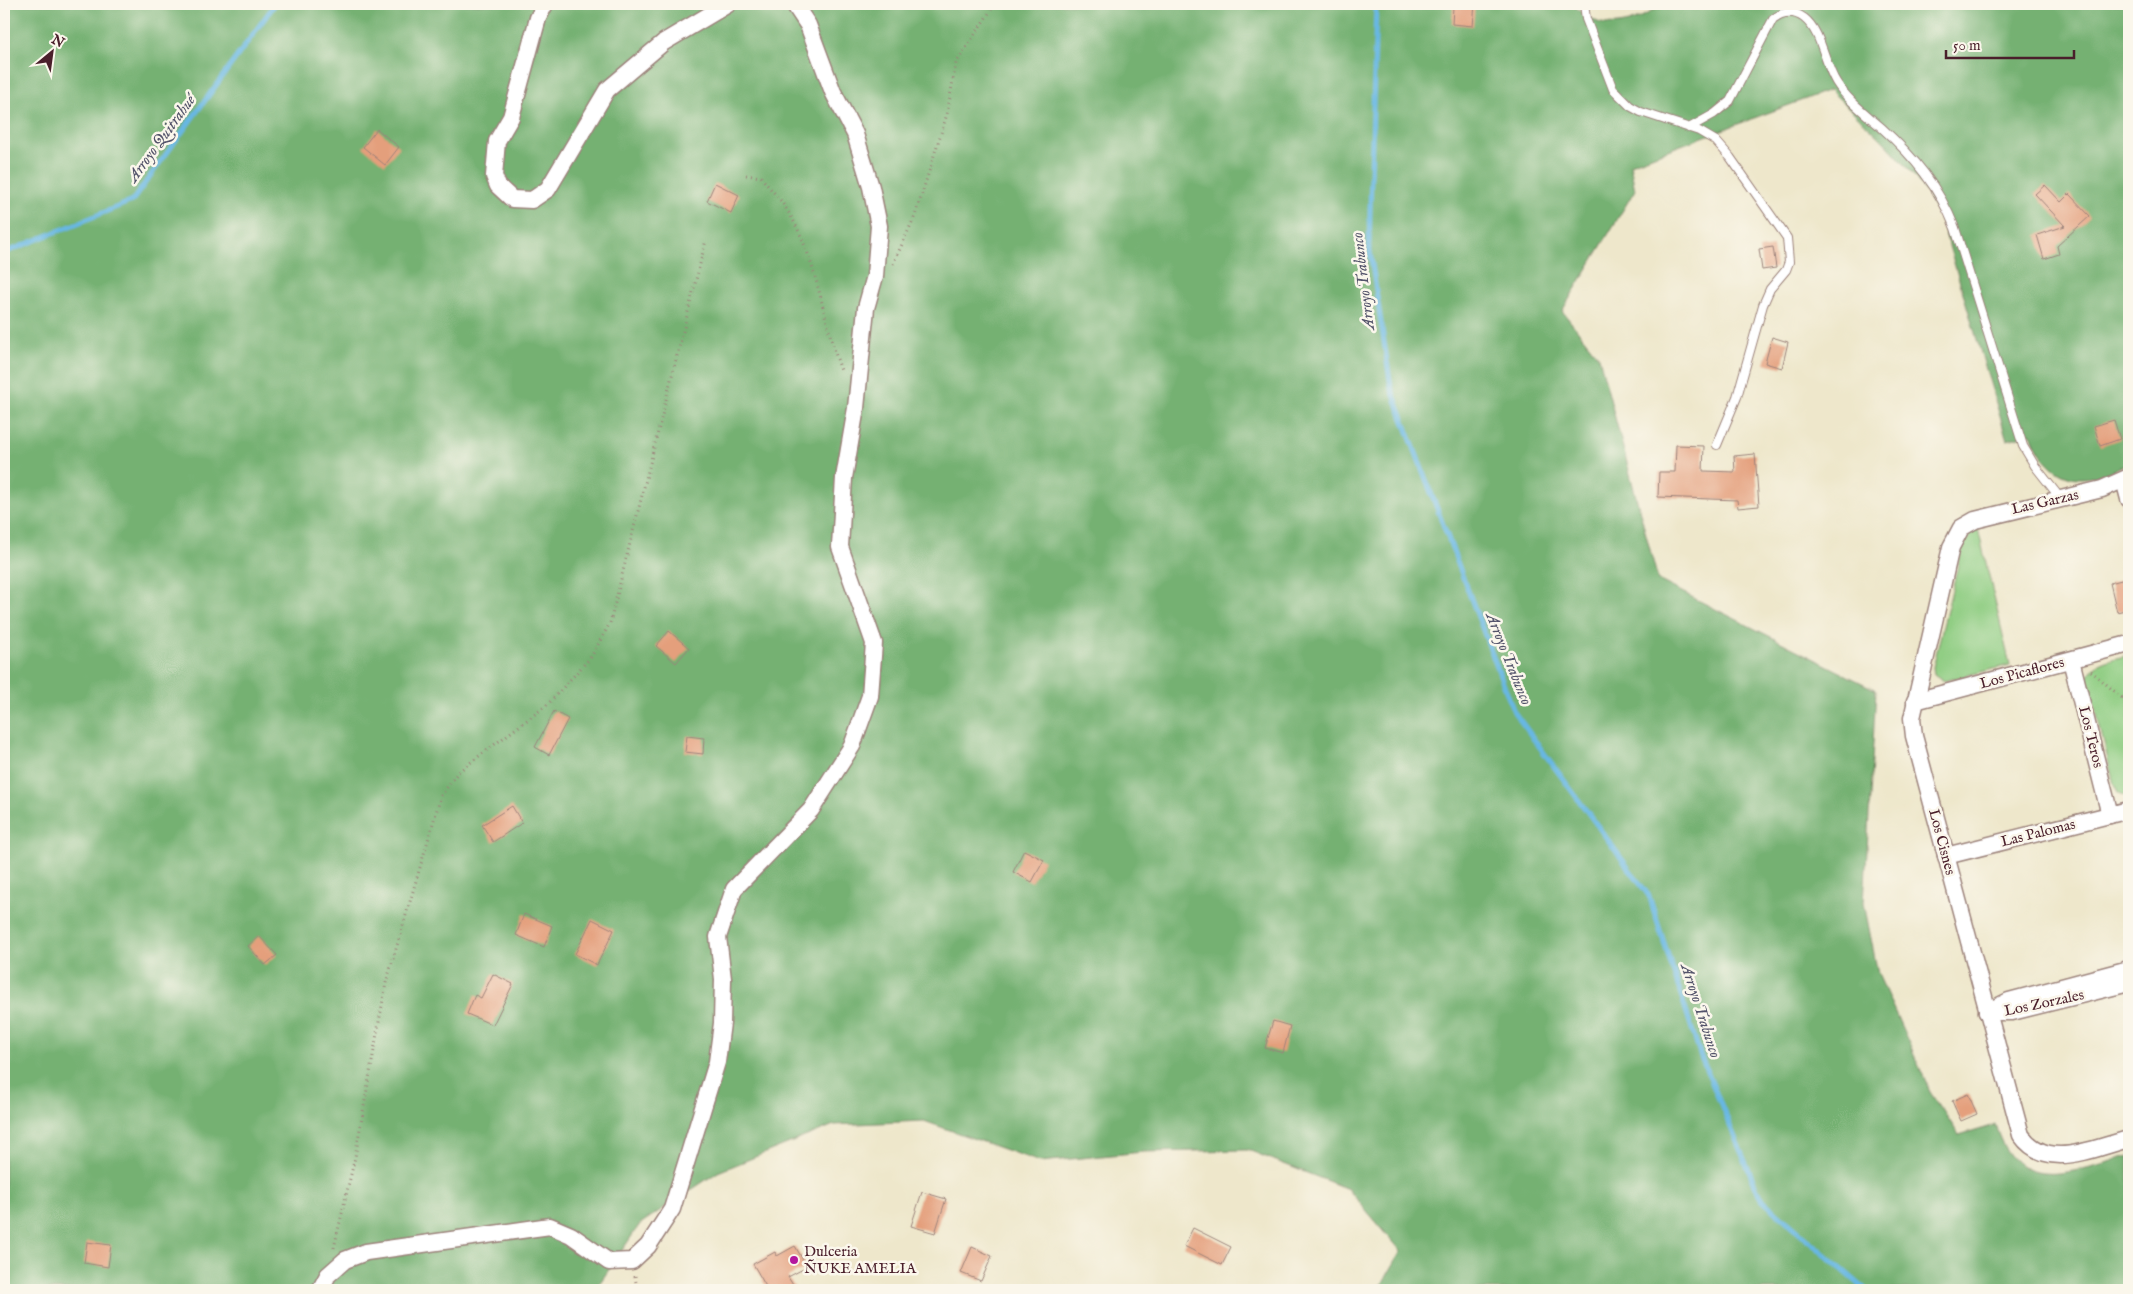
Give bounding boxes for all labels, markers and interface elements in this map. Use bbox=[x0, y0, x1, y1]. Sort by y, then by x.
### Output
north arrow bbox=[28, 28, 78, 78]
scale bar bbox=[1946, 28, 2073, 60]
text: N bbox=[47, 30, 67, 52]
text: 50 m bbox=[1953, 36, 1981, 55]
water label: Arroyo Quitrahué bbox=[122, 89, 202, 188]
water label: Arroyo Trabunco bbox=[1348, 231, 1380, 333]
street label: Las Garzas bbox=[2010, 485, 2080, 519]
water label: Arroyo Trabunco bbox=[1480, 608, 1536, 708]
street label: Los Picaflores bbox=[1978, 653, 2066, 693]
street label: Los Teros bbox=[2074, 704, 2108, 770]
street label: Los Cisnes bbox=[1924, 807, 1960, 877]
street label: Las Palomas bbox=[1999, 815, 2077, 851]
water label: Arroyo Trabunco bbox=[1675, 959, 1725, 1061]
street label: Los Zorzales bbox=[2002, 985, 2086, 1021]
place label: Dulceria ÑUKE AMELIA bbox=[804, 1242, 917, 1278]
marker: Dulceria ÑUKE AMELIA bbox=[788, 1254, 800, 1266]

